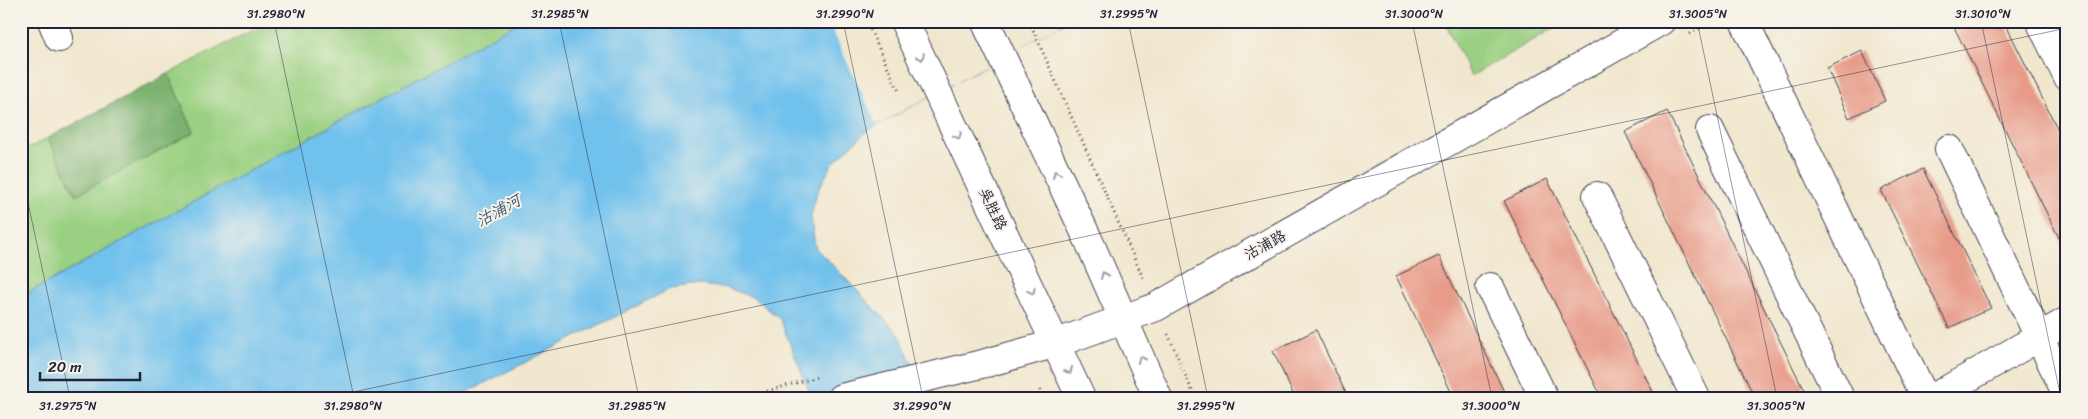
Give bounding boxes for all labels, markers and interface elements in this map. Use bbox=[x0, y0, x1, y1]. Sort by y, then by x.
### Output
text: 31.2980°N bbox=[247, 3, 306, 25]
text: 31.2985°N bbox=[531, 3, 590, 25]
text: 31.2990°N bbox=[816, 3, 875, 25]
text: 31.2995°N bbox=[1100, 3, 1159, 25]
text: 31.3000°N bbox=[1385, 3, 1444, 25]
text: 31.3005°N bbox=[1669, 3, 1728, 25]
text: 31.3010°N bbox=[1955, 3, 2012, 25]
one-way arrow bbox=[915, 52, 925, 61]
one-way arrow bbox=[952, 131, 963, 140]
one-way arrow bbox=[1052, 170, 1063, 179]
street label: 吴胜路 bbox=[972, 183, 1014, 235]
water label: 沽浦河 bbox=[470, 185, 529, 235]
street label: 沽浦路 bbox=[1239, 223, 1291, 267]
one-way arrow bbox=[1099, 271, 1110, 280]
one-way arrow bbox=[1025, 286, 1036, 295]
scale bar bbox=[40, 349, 140, 381]
text: 20 m bbox=[48, 354, 82, 380]
one-way arrow bbox=[1136, 355, 1147, 364]
one-way arrow bbox=[1062, 366, 1073, 375]
text: 31.2975°N bbox=[39, 395, 97, 417]
text: 31.2980°N bbox=[324, 395, 383, 417]
text: 31.2985°N bbox=[608, 395, 667, 417]
text: 31.2990°N bbox=[893, 395, 952, 417]
text: 31.2995°N bbox=[1177, 395, 1236, 417]
text: 31.3000°N bbox=[1462, 395, 1521, 417]
text: 31.3005°N bbox=[1747, 395, 1806, 417]

